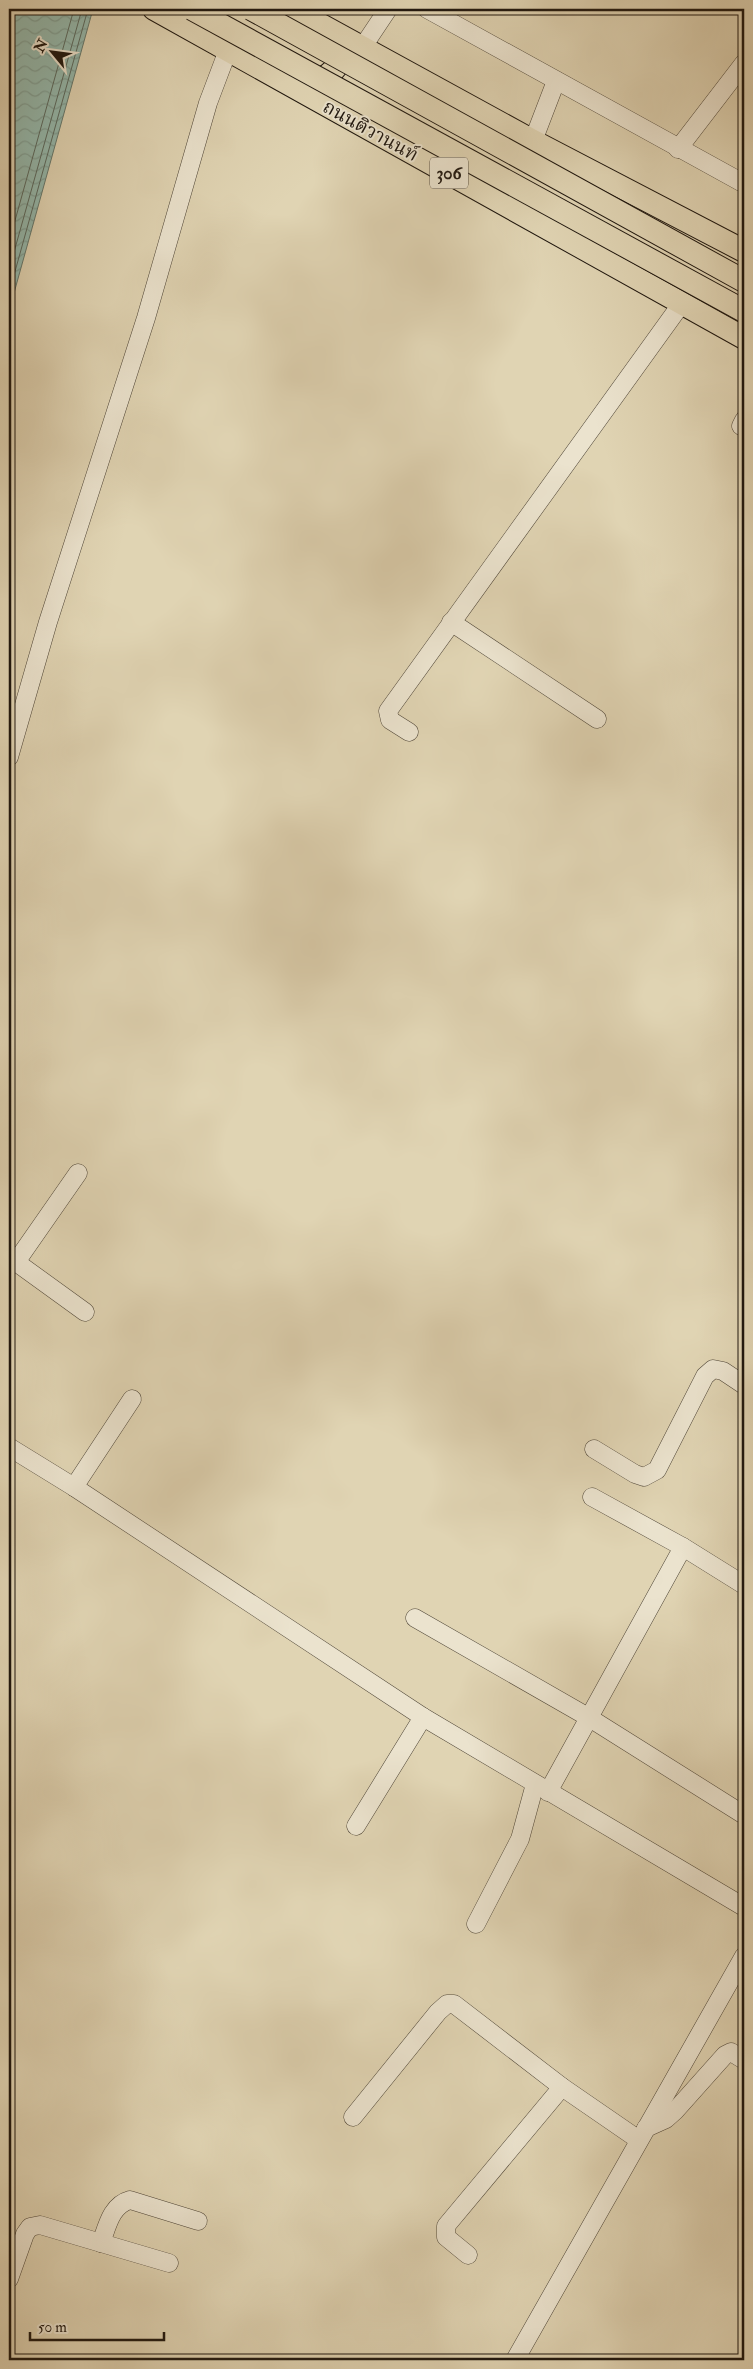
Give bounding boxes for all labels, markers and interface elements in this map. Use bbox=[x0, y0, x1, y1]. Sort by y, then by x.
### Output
north arrow bbox=[28, 28, 78, 78]
text: N bbox=[30, 36, 52, 56]
street label: ถนนติวานนท์ bbox=[319, 95, 422, 167]
road number: 306 bbox=[430, 158, 468, 188]
scale bar bbox=[30, 2309, 164, 2341]
text: 50 m bbox=[38, 2318, 67, 2337]

